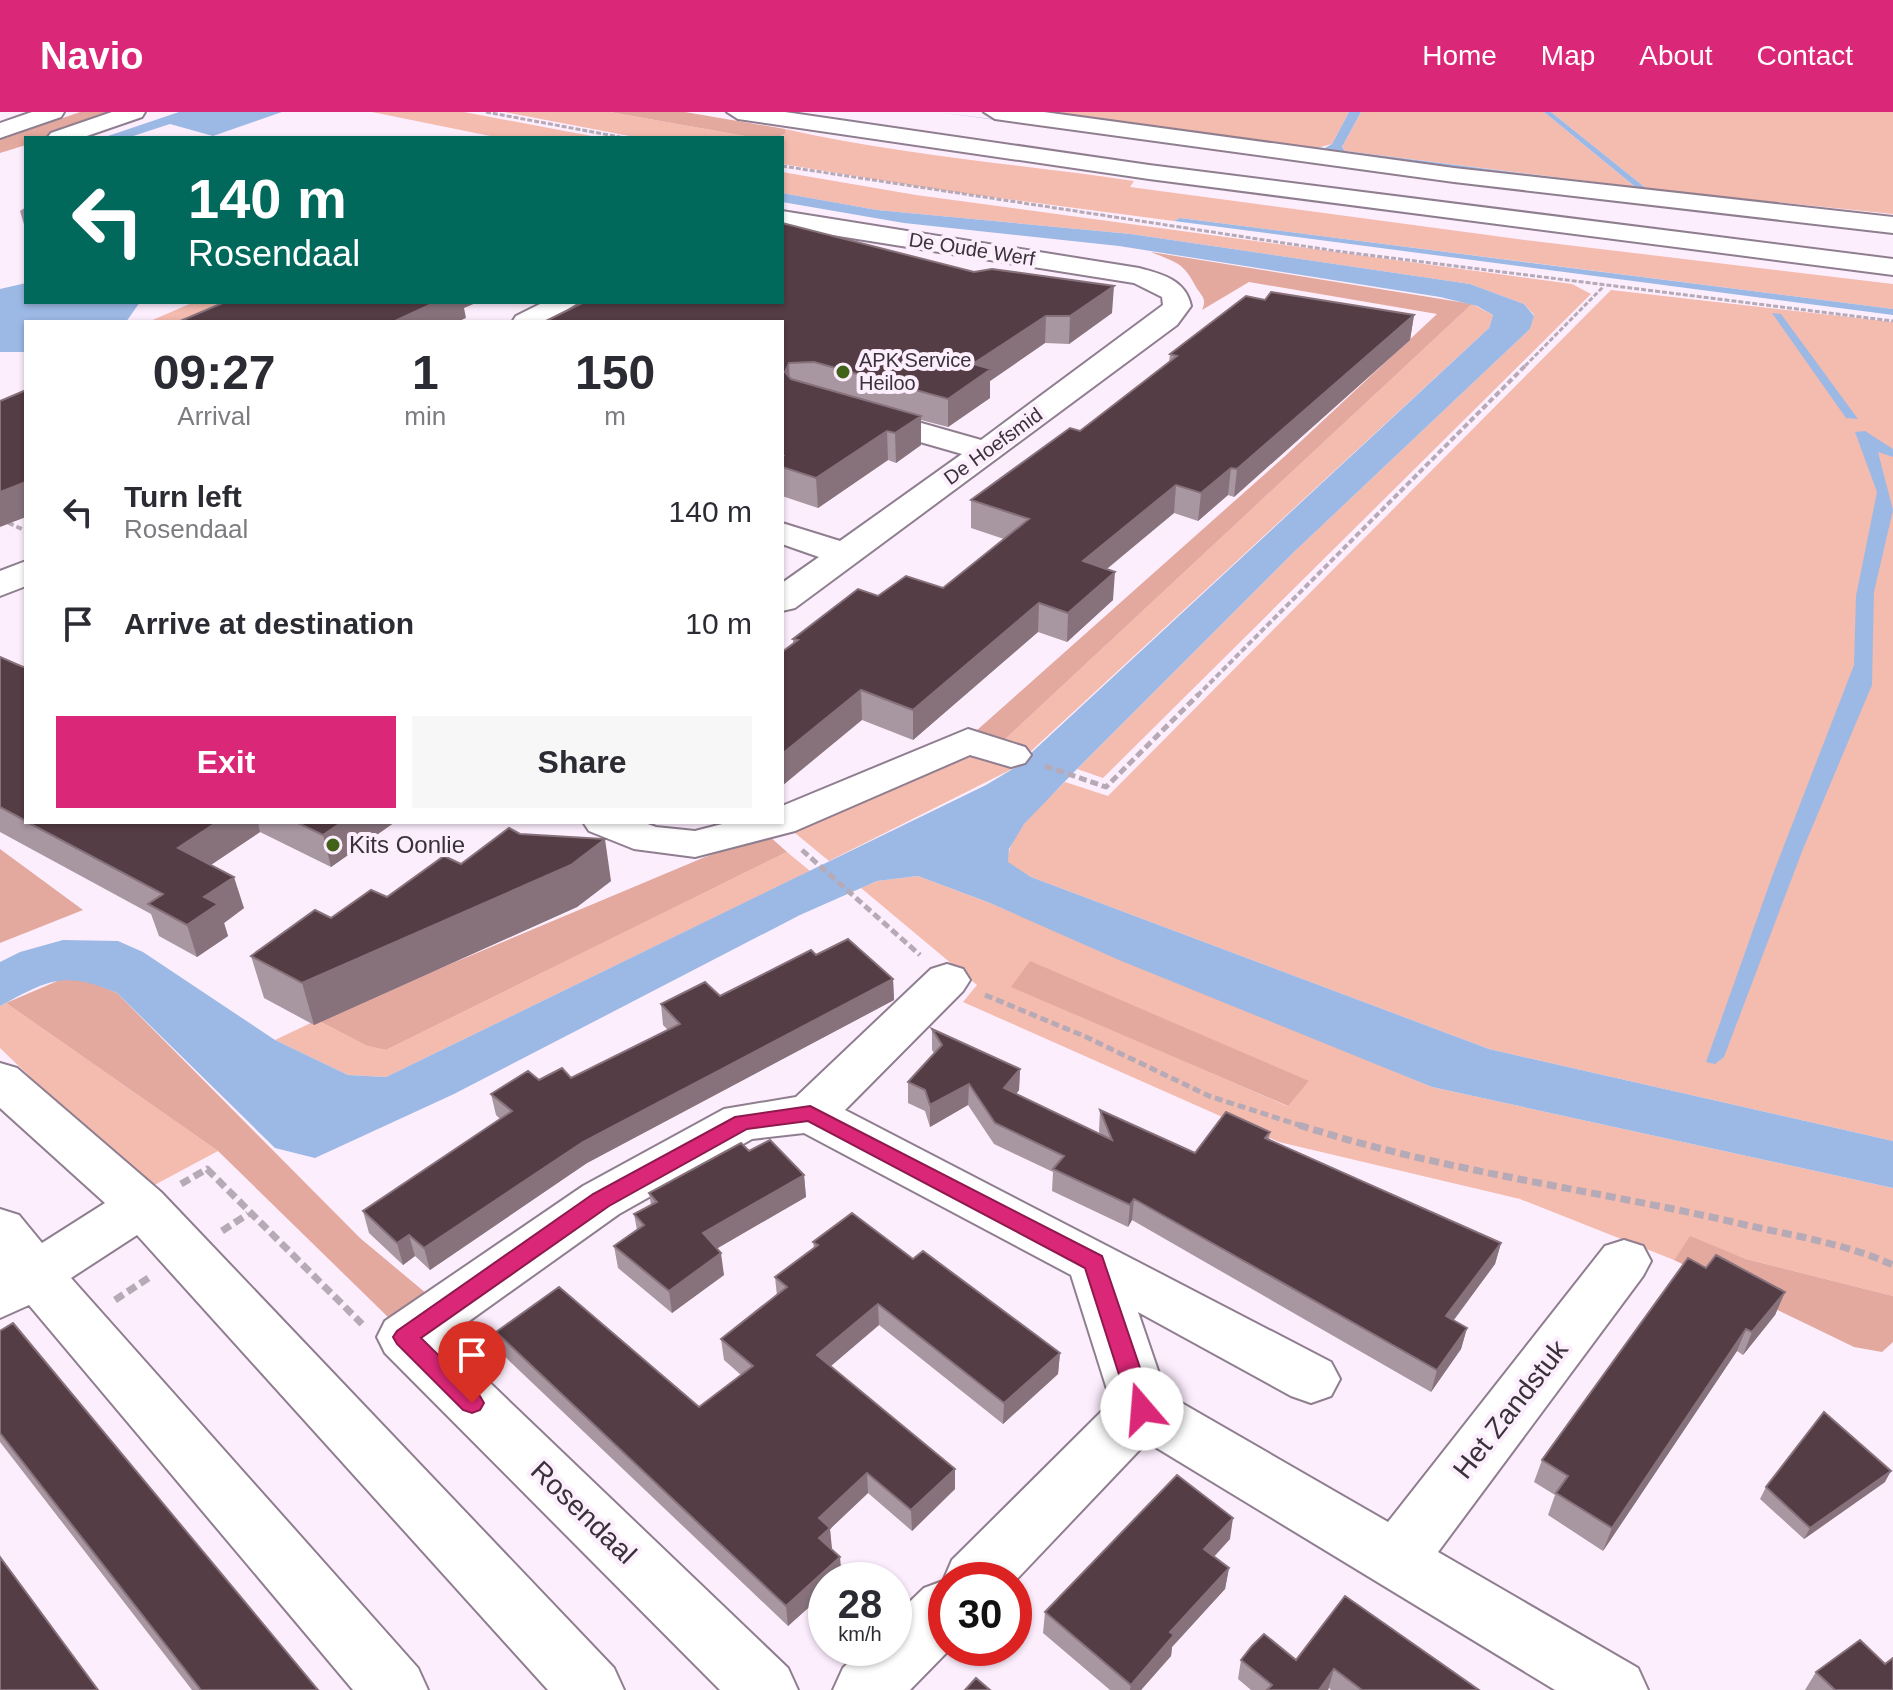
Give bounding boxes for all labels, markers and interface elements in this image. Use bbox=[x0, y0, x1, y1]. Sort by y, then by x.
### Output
text: Navio bbox=[40, 35, 143, 77]
text: Home bbox=[1422, 40, 1497, 71]
text: Map bbox=[1541, 40, 1595, 71]
text: About bbox=[1639, 40, 1713, 71]
text: Contact bbox=[1757, 40, 1853, 71]
text: 140 m bbox=[188, 167, 347, 230]
icon: left bbox=[56, 168, 160, 272]
street label: De Oude Werf bbox=[907, 228, 1037, 270]
text: Rosendaal bbox=[188, 233, 360, 274]
text: 09:27 bbox=[153, 346, 276, 399]
text: 1 bbox=[412, 346, 439, 399]
text: 150 bbox=[575, 346, 655, 399]
place label: APK Service Heiloo bbox=[859, 349, 971, 394]
marker: APK Service Heiloo bbox=[834, 363, 852, 381]
text: Arrival bbox=[177, 401, 251, 431]
text: min bbox=[404, 401, 446, 431]
text: m bbox=[604, 401, 626, 431]
street label: De Hoefsmid bbox=[940, 403, 1046, 489]
text: Turn left bbox=[124, 480, 242, 513]
icon: left bbox=[56, 490, 100, 534]
text: 140 m bbox=[669, 495, 752, 528]
text: Rosendaal bbox=[124, 514, 248, 544]
icon: arrive bbox=[56, 602, 100, 646]
text: Arrive at destination bbox=[124, 607, 414, 640]
text: 10 m bbox=[685, 607, 752, 640]
button: Exit bbox=[56, 716, 396, 808]
button: Share bbox=[412, 716, 752, 808]
place label: Kits Oonlie bbox=[349, 831, 465, 858]
marker: Kits Oonlie bbox=[324, 836, 342, 854]
pin bbox=[438, 1321, 506, 1403]
icon: arrive bbox=[450, 1333, 494, 1377]
street label: Het Zandstuk bbox=[1447, 1333, 1574, 1484]
position arrow bbox=[1100, 1367, 1184, 1451]
street label: Rosendaal bbox=[525, 1455, 643, 1570]
speed limit sign: 30 bbox=[928, 1562, 1032, 1666]
text: 28 bbox=[838, 1582, 882, 1626]
text: km/h bbox=[838, 1623, 882, 1645]

